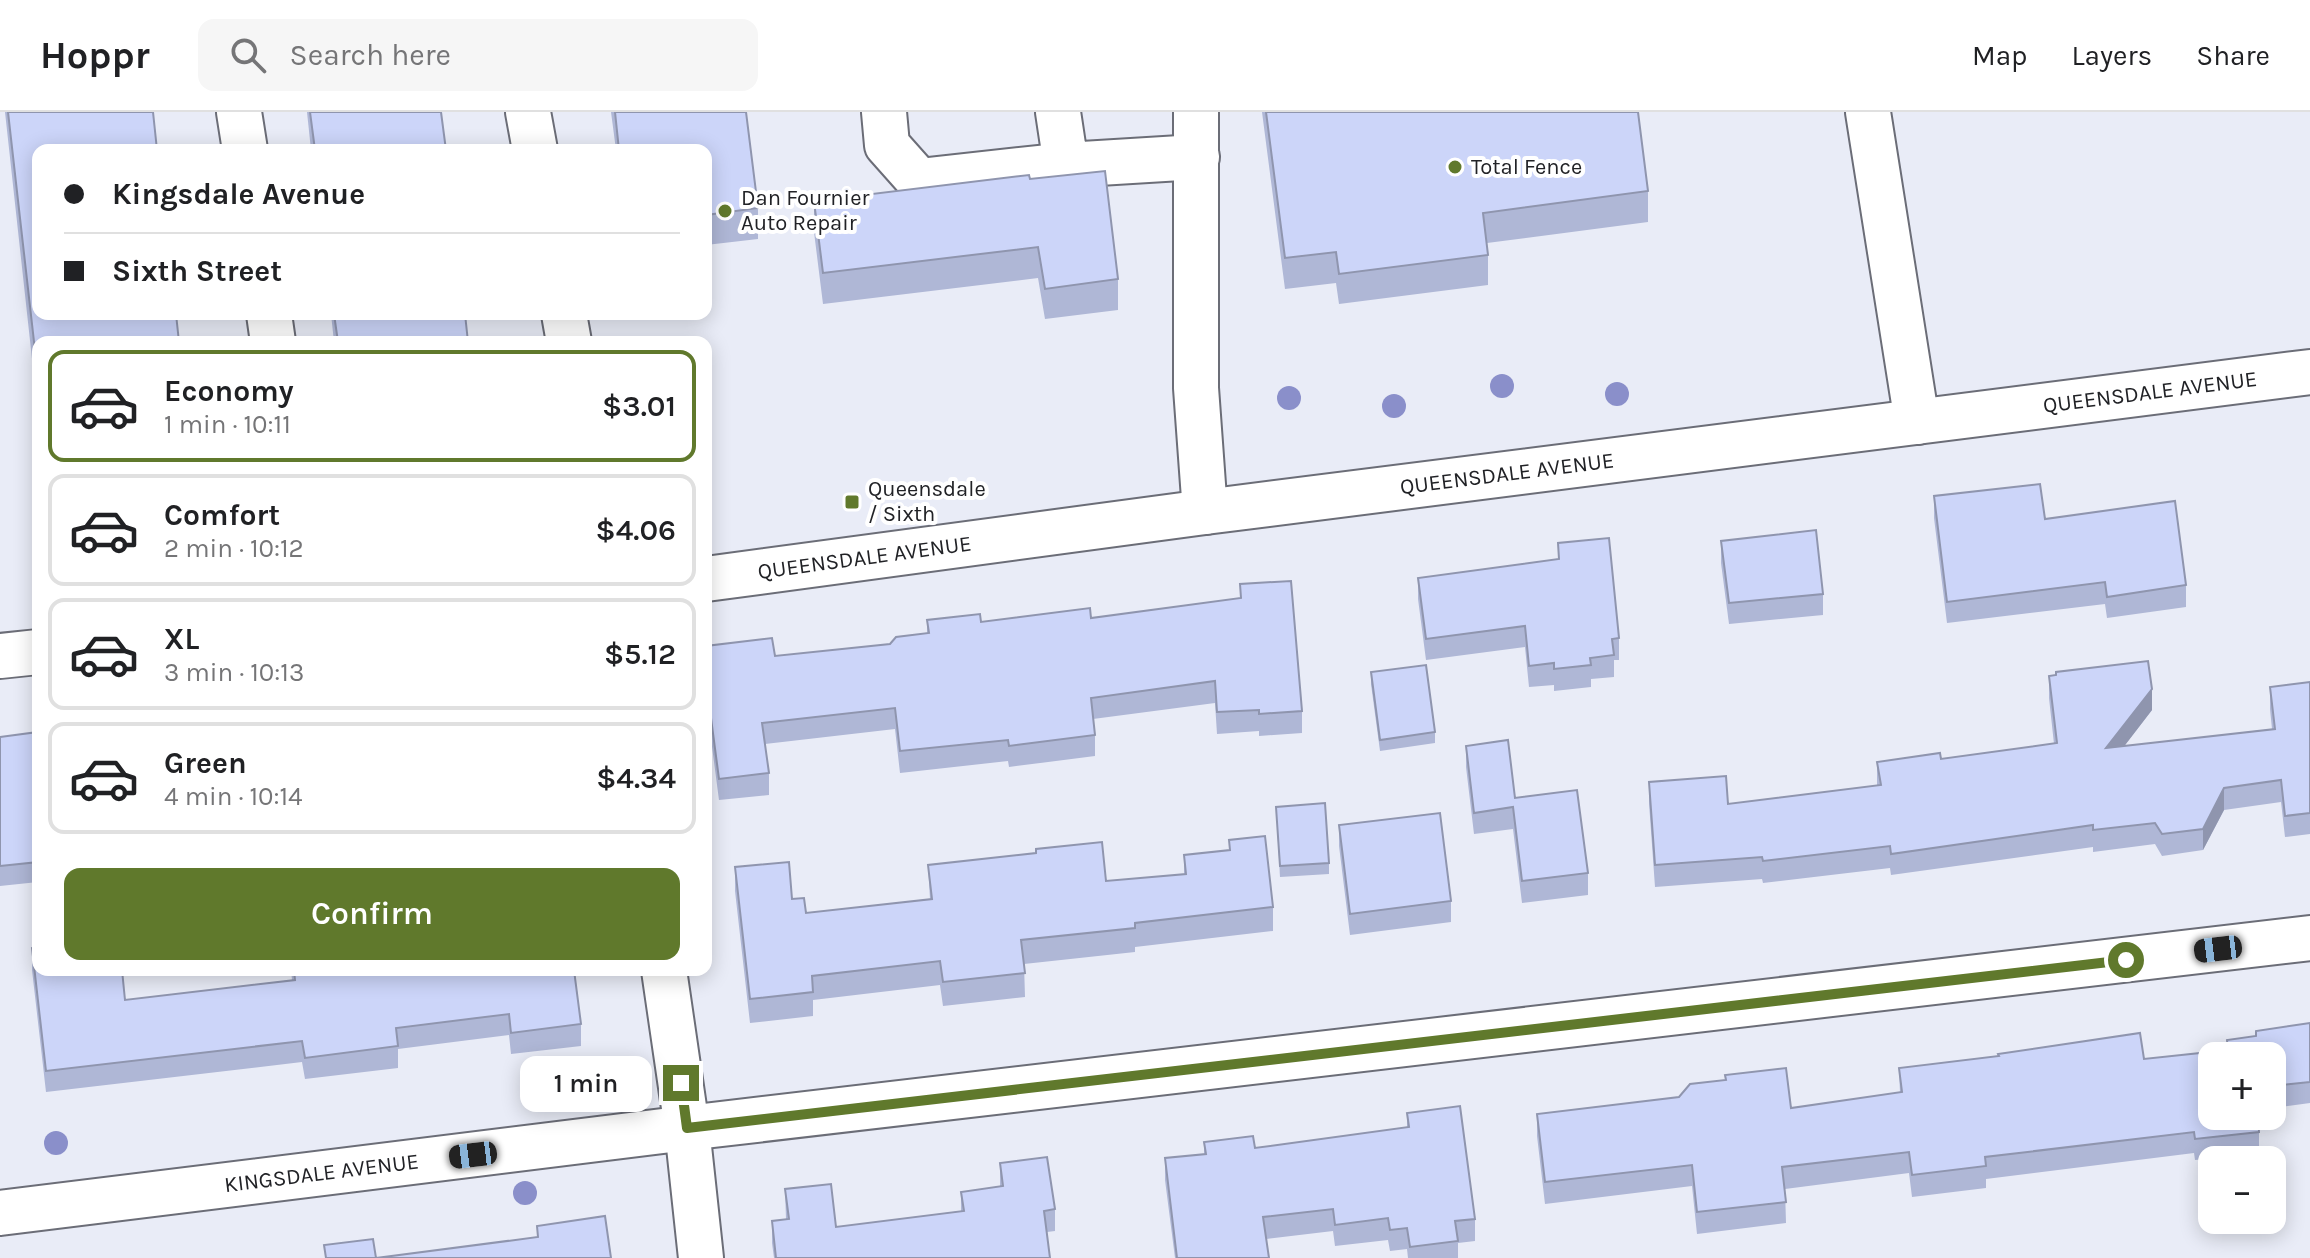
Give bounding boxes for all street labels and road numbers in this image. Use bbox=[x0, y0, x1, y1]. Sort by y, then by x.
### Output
street label: QUEENSDALE AVENUE bbox=[2041, 366, 2259, 419]
street label: QUEENSDALE AVENUE bbox=[1399, 447, 1616, 500]
street label: QUEENSDALE AVENUE bbox=[756, 530, 973, 585]
street label: KINGSDALE AVENUE bbox=[223, 1148, 420, 1198]

